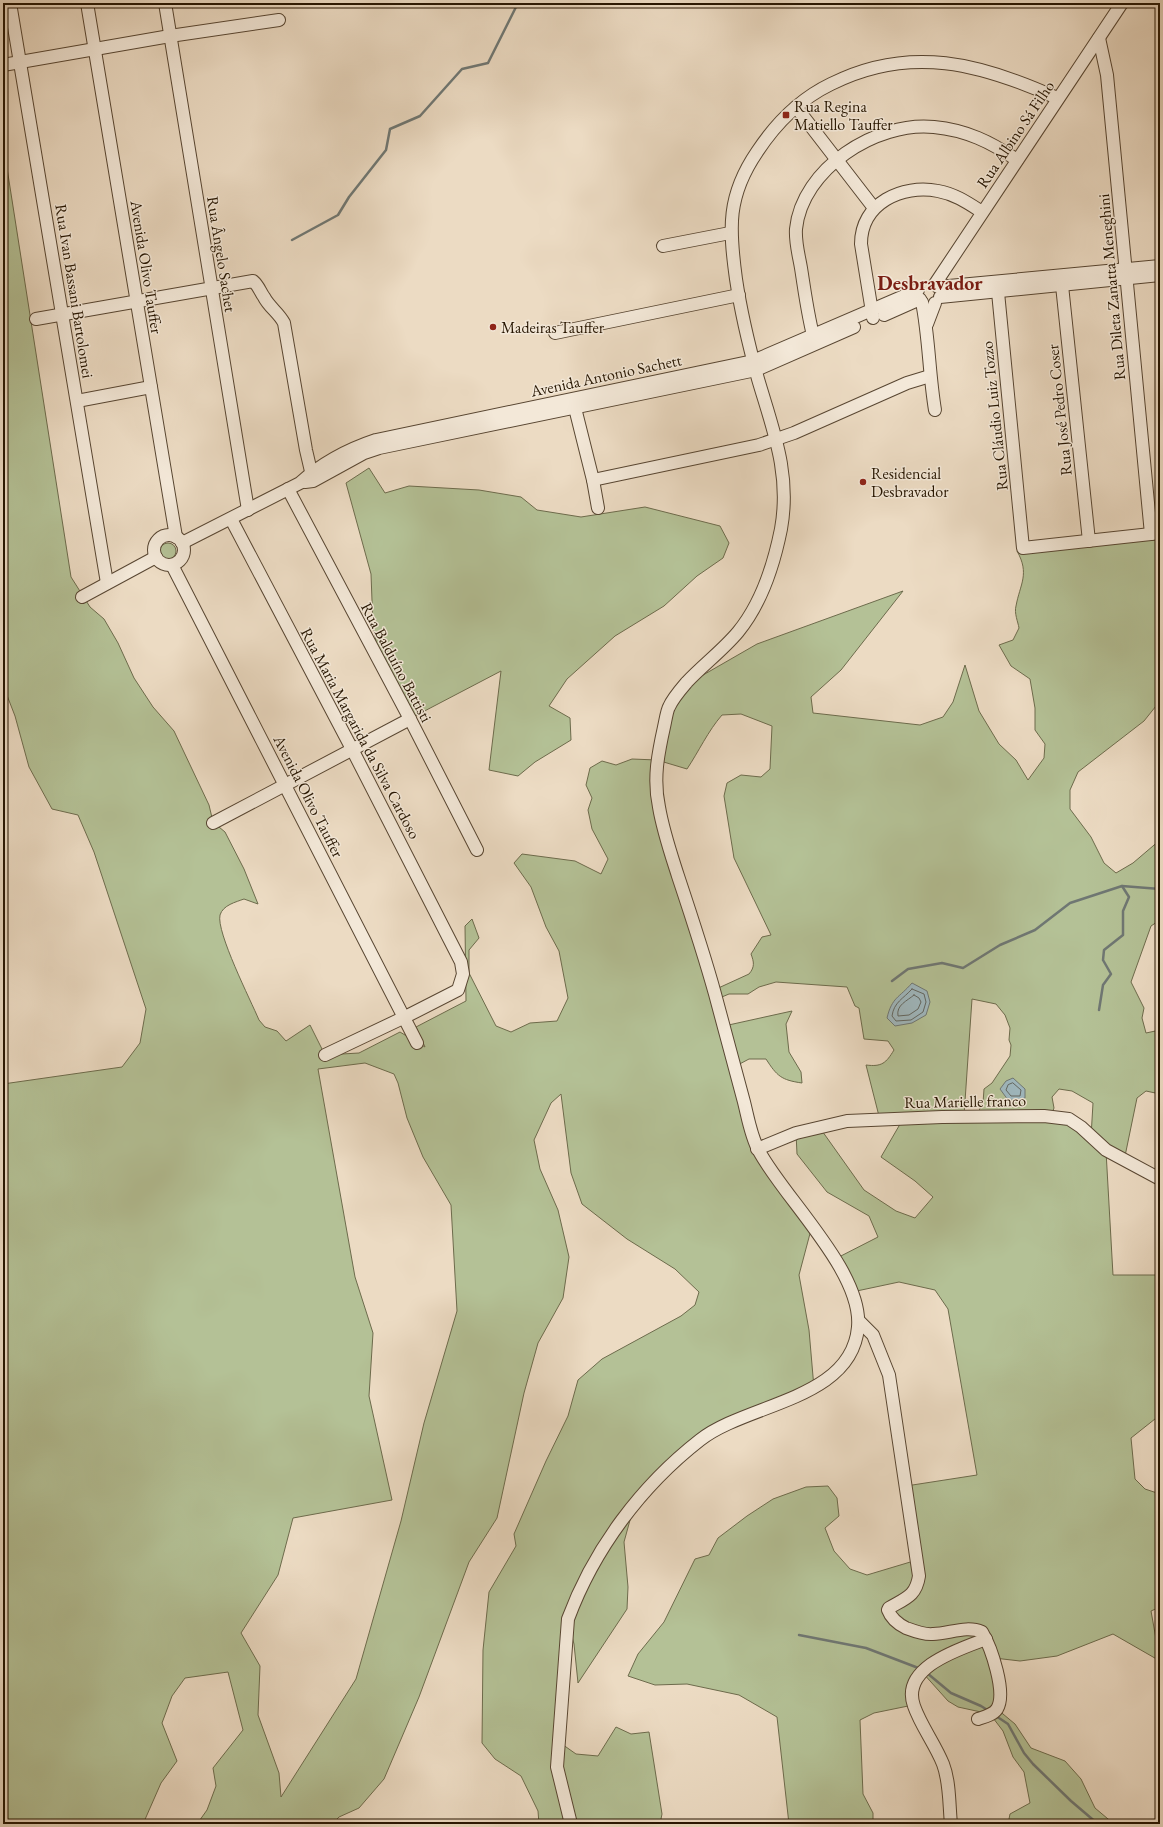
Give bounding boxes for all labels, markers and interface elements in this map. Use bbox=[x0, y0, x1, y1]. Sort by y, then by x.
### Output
street label: Rua Albino Sá Filho bbox=[972, 76, 1059, 192]
place label: Rua Regina Matiello Tauffer bbox=[794, 96, 893, 135]
marker: Rua Regina Matiello Tauffer bbox=[781, 110, 791, 120]
street label: Rua Dileta Zanatta Meneghini bbox=[1093, 193, 1130, 381]
street label: Rua Ângelo Sachet bbox=[202, 195, 241, 313]
street label: Avenida Olivo Tauffer bbox=[125, 198, 168, 336]
street label: Rua Ivan Bassani Bartolomei bbox=[50, 203, 99, 380]
district label: Desbravador bbox=[877, 270, 983, 296]
place label: Madeiras Tauffer bbox=[501, 317, 605, 338]
marker: Madeiras Tauffer bbox=[488, 322, 498, 332]
street label: Rua Cláudio Luiz Tozzo bbox=[976, 340, 1013, 492]
street label: Rua José Pedro Coser bbox=[1042, 343, 1077, 477]
street label: Avenida Antonio Sachett bbox=[528, 349, 683, 402]
place label: Residencial Desbravador bbox=[871, 463, 949, 502]
marker: Residencial Desbravador bbox=[858, 477, 868, 487]
street label: Rua Balduíno Battisti bbox=[356, 599, 437, 726]
street label: Rua Maria Margarida da Silva Cardoso bbox=[296, 624, 425, 843]
street label: Avenida Olivo Tauffer bbox=[268, 731, 349, 862]
street label: Rua Marielle franco bbox=[904, 1090, 1026, 1113]

